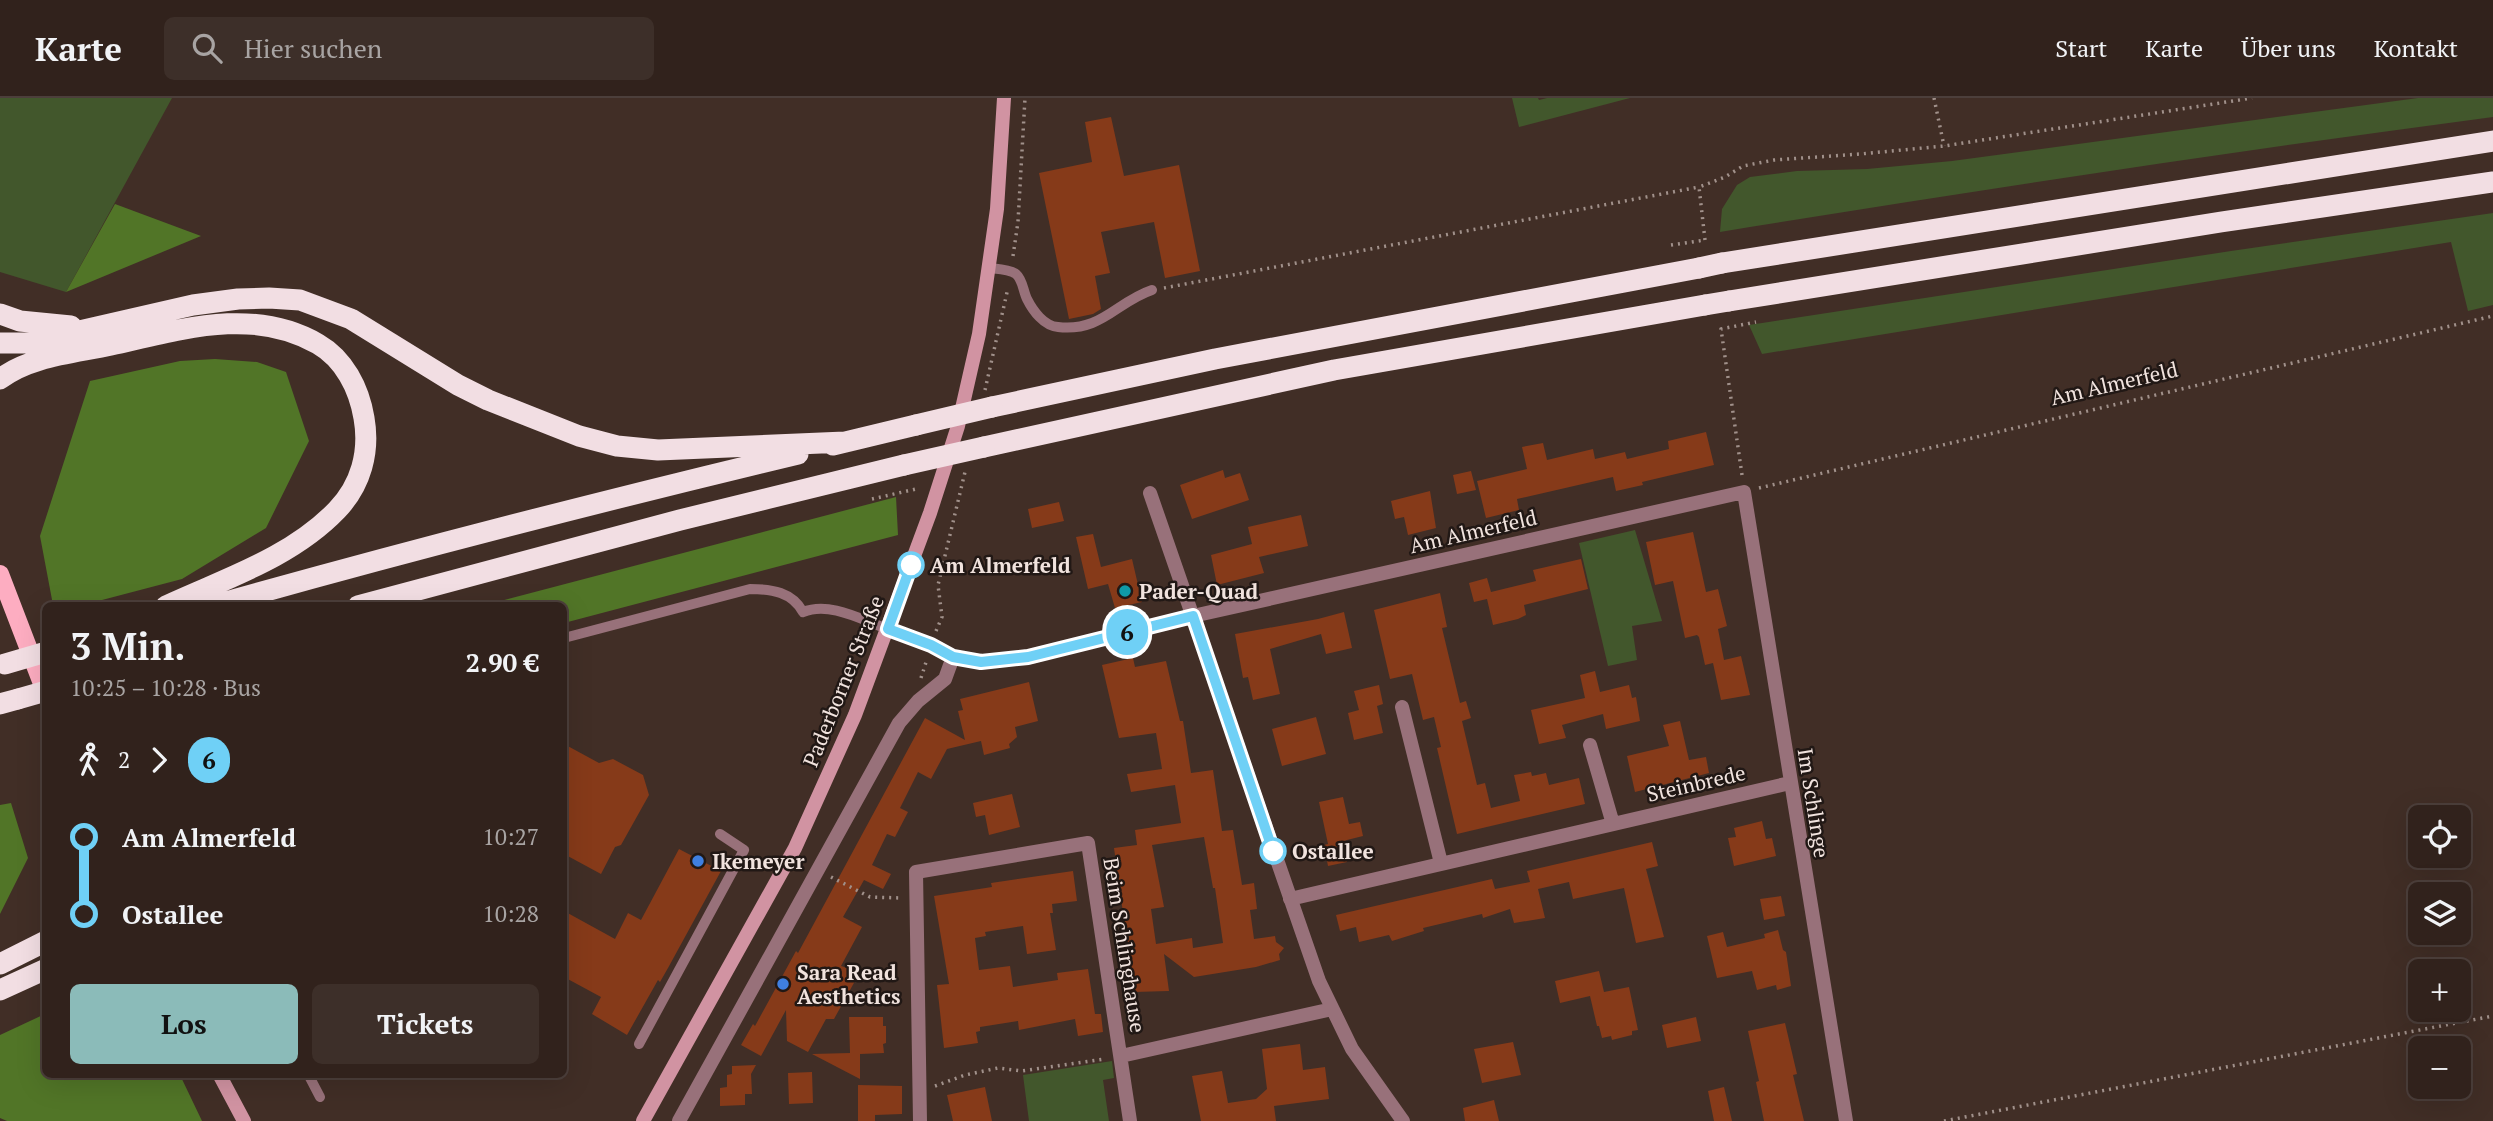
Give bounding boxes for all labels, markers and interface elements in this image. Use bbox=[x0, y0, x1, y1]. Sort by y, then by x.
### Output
search box bbox=[164, 17, 654, 80]
text: Karte bbox=[35, 27, 122, 70]
icon: search bbox=[188, 29, 226, 67]
text: Hier suchen bbox=[244, 31, 382, 65]
text: Start bbox=[2055, 32, 2107, 64]
text: Karte bbox=[2145, 32, 2203, 64]
text: Über uns bbox=[2241, 32, 2336, 64]
text: Kontakt bbox=[2374, 32, 2458, 64]
street label: Am Almerfeld bbox=[2048, 355, 2181, 411]
street label: Am Almerfeld bbox=[1407, 503, 1540, 559]
place label: Am Almerfeld bbox=[930, 551, 1071, 579]
marker: Am Almerfeld bbox=[898, 552, 924, 578]
place label: Pader-Quad bbox=[1139, 577, 1259, 605]
marker: Pader-Quad bbox=[1117, 583, 1133, 599]
street label: Paderborner Straße bbox=[796, 591, 890, 771]
line badge: 6 bbox=[1104, 609, 1150, 655]
text: 6 bbox=[1120, 616, 1134, 648]
text: 3 Min. bbox=[70, 621, 185, 671]
text: 2.90 € bbox=[466, 645, 539, 679]
text: 10:25 – 10:28 · Bus bbox=[70, 672, 261, 703]
icon: walk bbox=[70, 741, 108, 779]
icon: forward bbox=[140, 741, 178, 779]
text: 2 bbox=[118, 744, 130, 775]
text: 6 bbox=[202, 744, 216, 776]
street label: Im Schlinge bbox=[1792, 746, 1836, 860]
street label: Steinbrede bbox=[1644, 758, 1748, 808]
map controls bbox=[2408, 805, 2471, 1099]
button: locate bbox=[2408, 805, 2471, 868]
text: Am Almerfeld bbox=[122, 820, 296, 854]
text: 10:27 bbox=[482, 821, 539, 852]
place label: Ostallee bbox=[1292, 837, 1374, 865]
marker: Ostallee bbox=[1260, 838, 1286, 864]
place label: Ikemeyer bbox=[712, 847, 804, 875]
marker: Ikemeyer bbox=[690, 853, 706, 869]
street label: Beim Schlinghause bbox=[1097, 855, 1153, 1035]
button: layers bbox=[2408, 882, 2471, 945]
text: Ostallee bbox=[122, 897, 223, 931]
text: 10:28 bbox=[482, 898, 539, 929]
place label: Sara Read Aesthetics bbox=[797, 958, 900, 1010]
button: + bbox=[2408, 959, 2471, 1022]
marker: Sara Read Aesthetics bbox=[775, 976, 791, 992]
button: Los bbox=[70, 984, 298, 1064]
button: Tickets bbox=[312, 984, 539, 1064]
button: − bbox=[2408, 1036, 2471, 1099]

